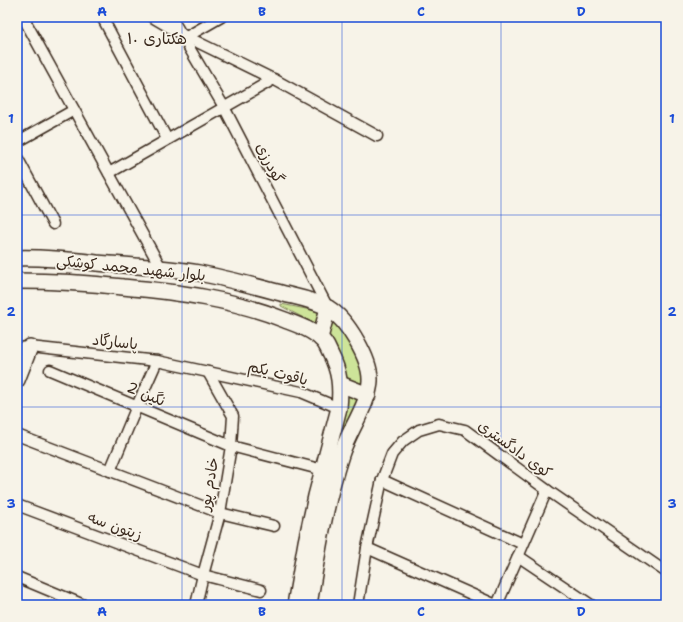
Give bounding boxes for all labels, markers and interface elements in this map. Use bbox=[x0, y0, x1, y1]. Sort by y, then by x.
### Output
text: A bbox=[97, 3, 107, 20]
text: B bbox=[258, 3, 266, 20]
text: C bbox=[417, 3, 425, 20]
text: D bbox=[576, 3, 586, 20]
district label: ۱۰ هکتاری bbox=[127, 28, 187, 49]
text: 1 bbox=[8, 110, 14, 127]
text: 1 bbox=[669, 110, 675, 127]
street label: گودرزی bbox=[251, 139, 289, 187]
street label: بلوار شهید محمد کوشکی bbox=[55, 250, 207, 286]
text: 2 bbox=[6, 303, 16, 320]
text: 2 bbox=[667, 303, 677, 320]
street label: پاسارگاد bbox=[91, 330, 139, 354]
street label: یاقوت یکم bbox=[246, 356, 310, 392]
street label: نگین 2 bbox=[124, 377, 168, 411]
street label: کوی دادگستری bbox=[474, 415, 556, 483]
street label: خادم پور bbox=[194, 456, 225, 513]
text: 3 bbox=[6, 495, 16, 512]
text: 3 bbox=[667, 495, 677, 512]
street label: زیتون سه bbox=[85, 507, 145, 545]
text: A bbox=[97, 603, 107, 620]
text: B bbox=[258, 603, 266, 620]
text: C bbox=[417, 603, 425, 620]
text: D bbox=[576, 603, 586, 620]

